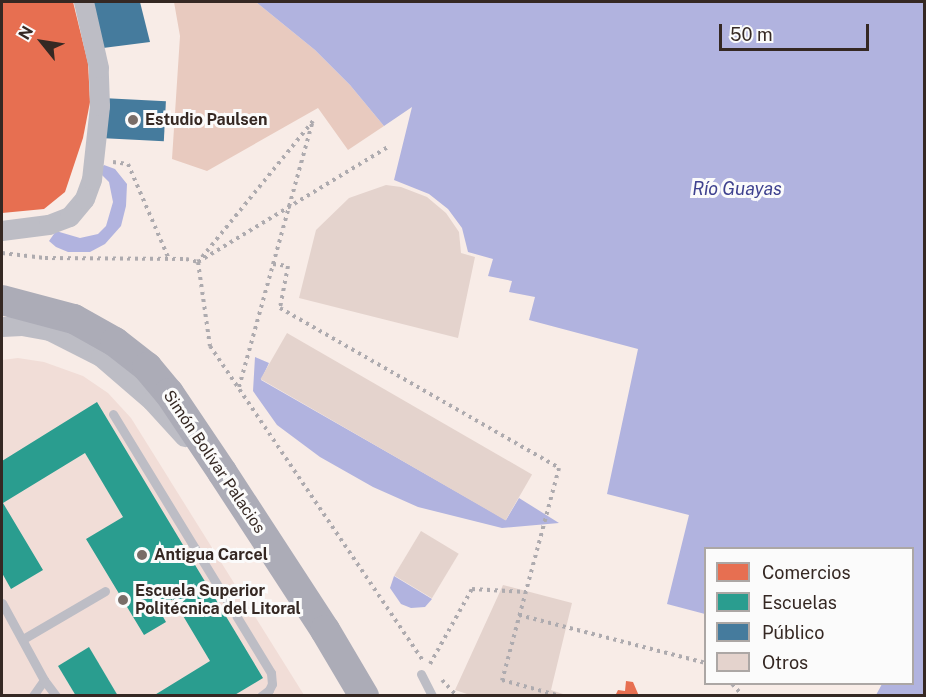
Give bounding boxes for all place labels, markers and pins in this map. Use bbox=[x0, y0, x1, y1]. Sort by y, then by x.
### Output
place label: Estudio Paulsen bbox=[145, 110, 268, 130]
marker: Estudio Paulsen bbox=[126, 113, 140, 127]
place label: Antigua Carcel bbox=[154, 545, 268, 565]
marker: Antigua Carcel bbox=[135, 548, 149, 562]
place label: Escuela Superior Politécnica del Litoral bbox=[135, 581, 301, 619]
marker: Escuela Superior Politécnica del Litoral bbox=[116, 593, 130, 607]

